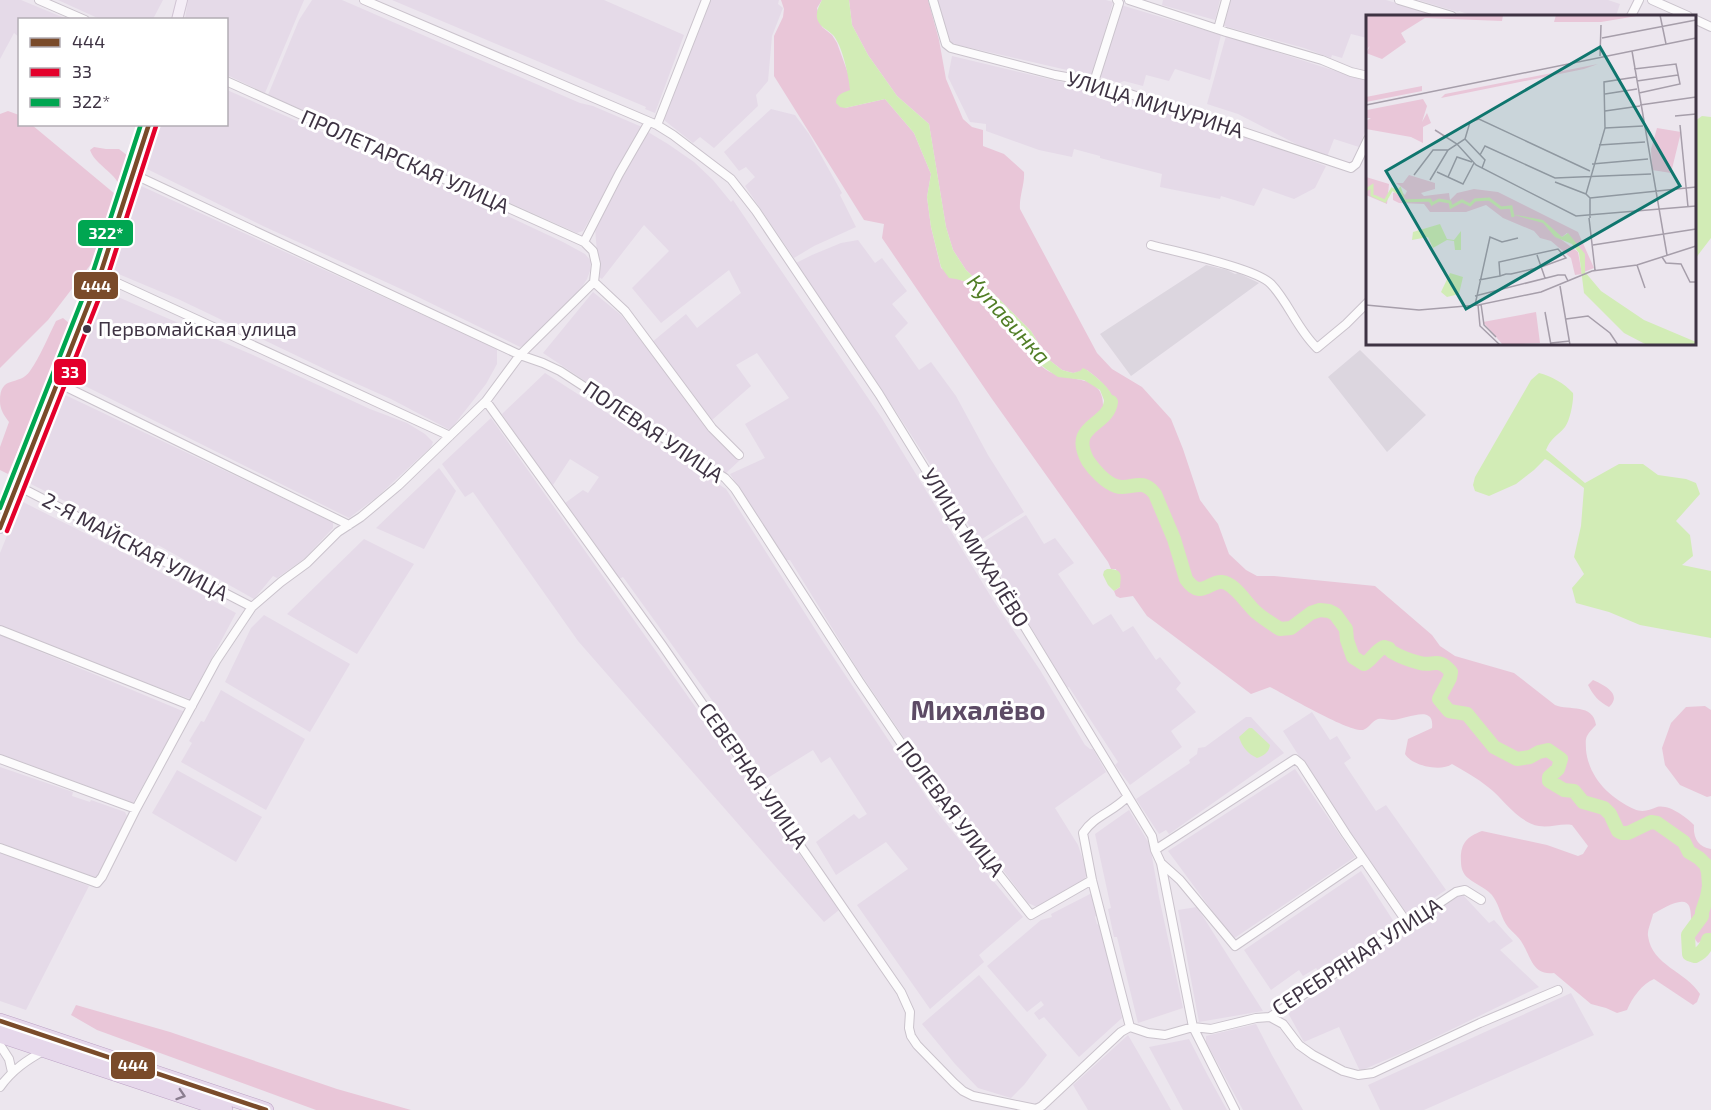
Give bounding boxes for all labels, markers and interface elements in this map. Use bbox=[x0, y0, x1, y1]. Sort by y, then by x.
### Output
inset map bbox=[1366, 15, 1696, 345]
legend bbox=[18, 18, 228, 126]
text: 444 bbox=[72, 30, 105, 52]
text: 33 bbox=[72, 60, 92, 82]
street label: УЛИЦА МИЧУРИНА bbox=[1064, 65, 1247, 142]
text: 322* bbox=[72, 90, 110, 112]
street label: ПРОЛЕТАРСКАЯ УЛИЦА bbox=[298, 103, 514, 218]
line badge: 322* bbox=[77, 219, 134, 247]
text: 322* bbox=[89, 223, 123, 242]
water label: Купавинка bbox=[963, 268, 1057, 369]
line badge: 444 bbox=[73, 271, 119, 300]
text: 444 bbox=[81, 276, 111, 295]
place label: Первомайская улица bbox=[98, 316, 297, 341]
marker: Первомайская улица bbox=[81, 323, 93, 335]
line badge: 33 bbox=[53, 358, 87, 386]
text: 33 bbox=[61, 362, 79, 381]
street label: ПОЛЕВАЯ УЛИЦА bbox=[579, 375, 729, 487]
street label: УЛИЦА МИХАЛЁВО bbox=[917, 463, 1035, 631]
street label: 2-Я МАЙСКАЯ УЛИЦА bbox=[39, 486, 233, 605]
district label: Михалёво bbox=[911, 693, 1045, 725]
street label: СЕВЕРНАЯ УЛИЦА bbox=[695, 697, 814, 853]
street label: ПОЛЕВАЯ УЛИЦА bbox=[892, 735, 1010, 881]
street label: СЕРЕБРЯНАЯ УЛИЦА bbox=[1267, 892, 1446, 1020]
line badge: 444 bbox=[110, 1051, 156, 1080]
text: 444 bbox=[118, 1055, 148, 1074]
one-way arrow bbox=[175, 1088, 185, 1101]

